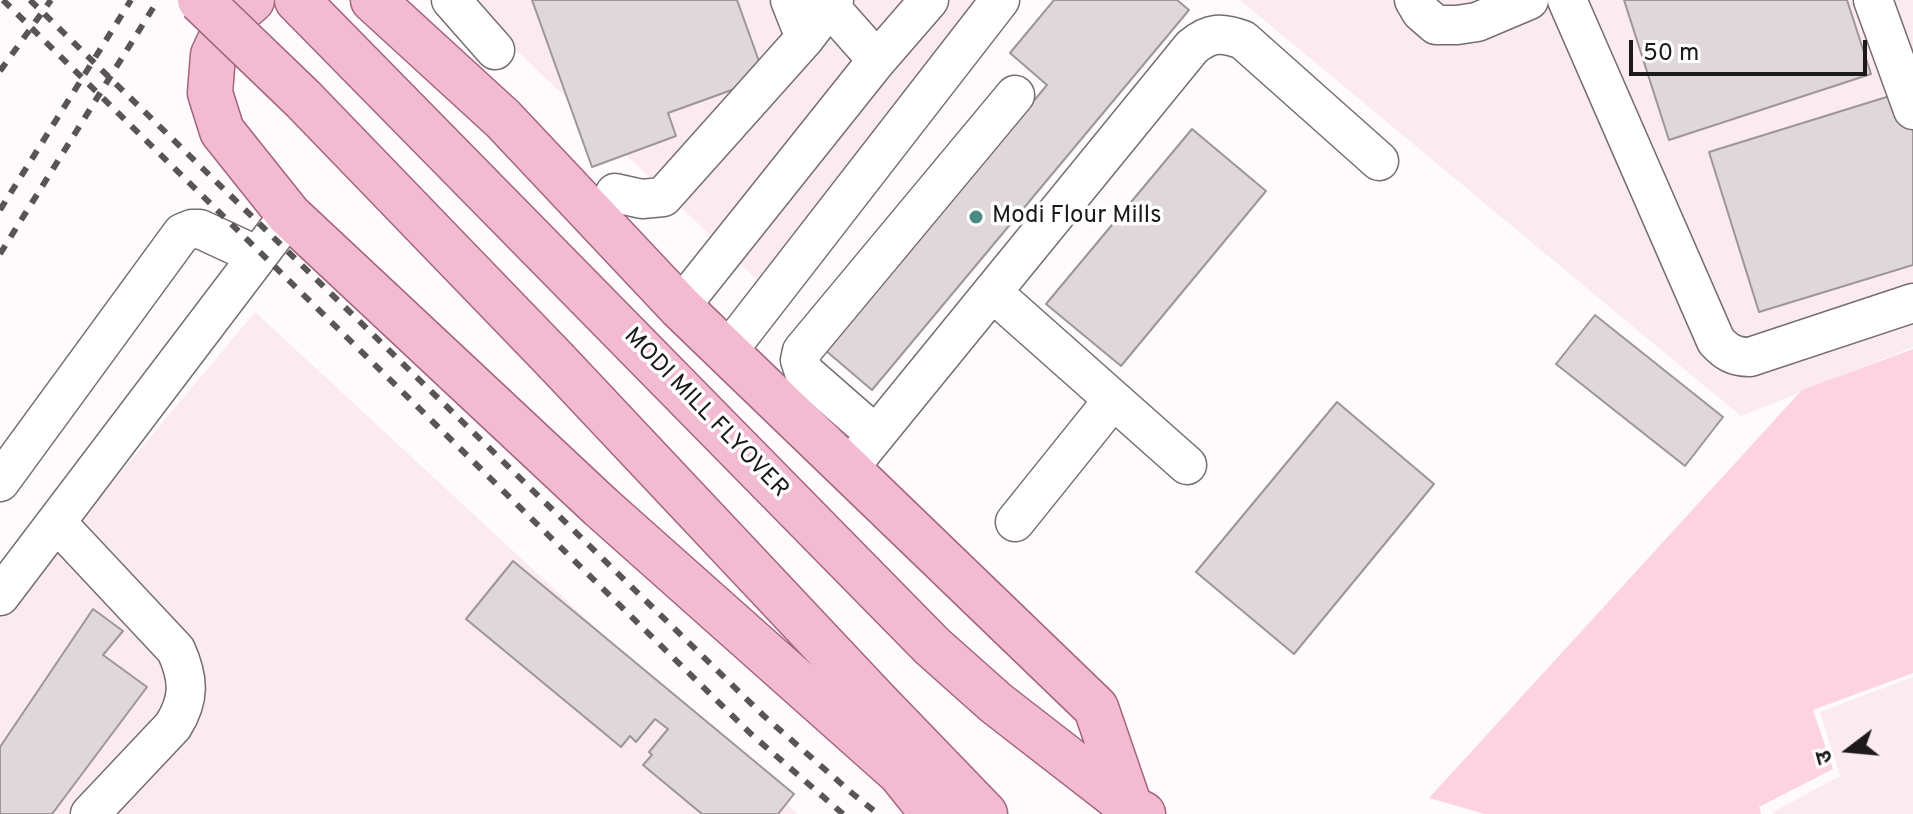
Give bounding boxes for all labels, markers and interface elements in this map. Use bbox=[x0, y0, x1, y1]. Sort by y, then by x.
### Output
scale bar bbox=[1633, 24, 1871, 74]
text: 50 m bbox=[1643, 39, 1699, 69]
place label: Modi Flour Mills bbox=[992, 203, 1161, 231]
marker: Modi Flour Mills bbox=[967, 208, 985, 226]
street label: MODI MILL FLYOVER bbox=[616, 323, 794, 505]
north arrow bbox=[1809, 710, 1889, 790]
text: उ bbox=[1811, 747, 1840, 767]

